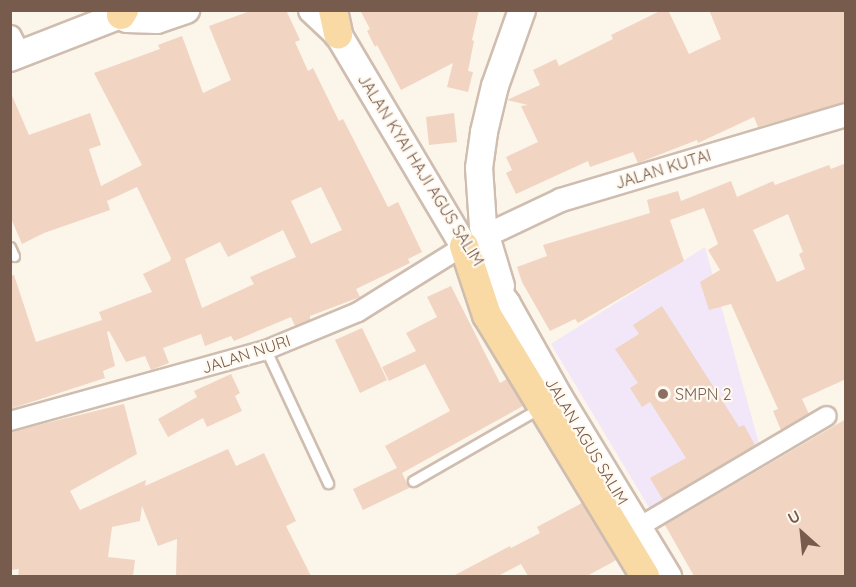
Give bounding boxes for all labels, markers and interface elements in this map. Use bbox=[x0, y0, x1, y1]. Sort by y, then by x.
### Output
street label: JALAN KYAI HAJI AGUS SALIM bbox=[354, 70, 488, 270]
street label: JALAN KUTAI bbox=[613, 145, 713, 193]
street label: JALAN NURI bbox=[199, 331, 293, 377]
street label: JALAN AGUS SALIM bbox=[541, 374, 633, 508]
place label: SMPN 2 bbox=[675, 384, 732, 404]
marker: SMPN 2 bbox=[656, 387, 670, 401]
north arrow bbox=[772, 503, 832, 563]
text: U bbox=[784, 505, 803, 528]

